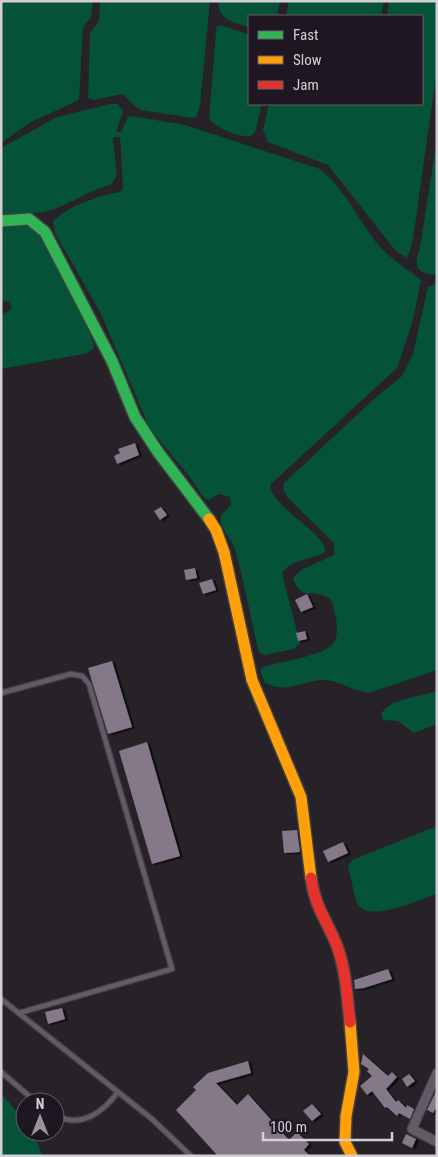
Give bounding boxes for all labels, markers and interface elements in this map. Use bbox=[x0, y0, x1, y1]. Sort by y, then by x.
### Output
legend bbox=[248, 15, 423, 105]
text: Fast bbox=[293, 26, 318, 44]
text: Slow bbox=[293, 51, 322, 69]
text: Jam bbox=[293, 76, 319, 94]
north arrow bbox=[15, 1092, 65, 1142]
text: N bbox=[36, 1096, 44, 1112]
scale bar bbox=[263, 1110, 392, 1142]
text: 100 m bbox=[270, 1118, 307, 1136]

